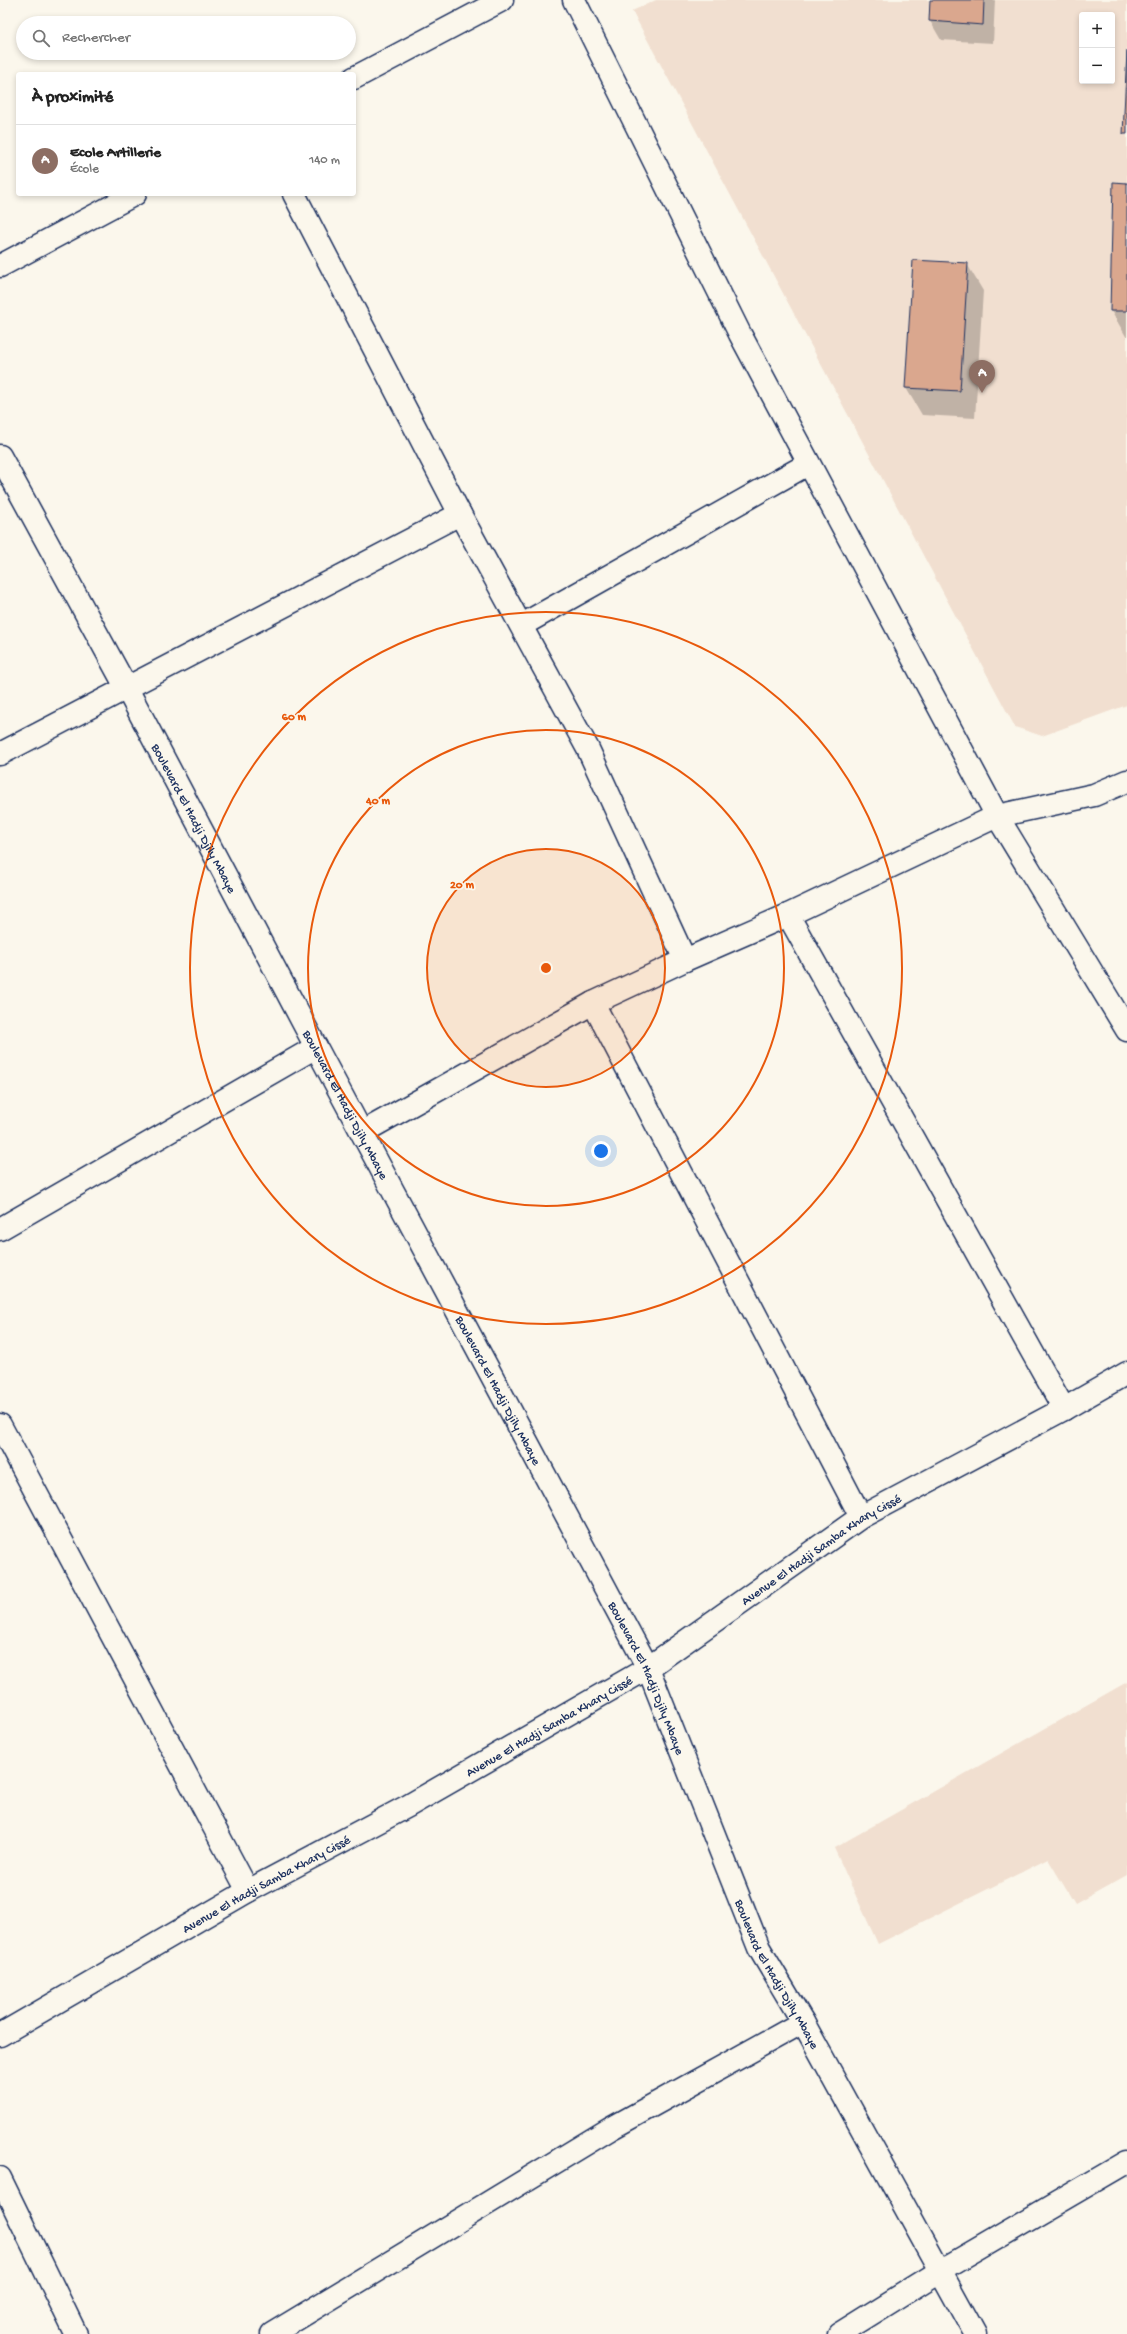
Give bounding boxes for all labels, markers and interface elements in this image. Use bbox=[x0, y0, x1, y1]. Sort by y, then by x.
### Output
map controls bbox=[1079, 12, 1115, 84]
button: + bbox=[1079, 12, 1115, 48]
search box bbox=[16, 16, 356, 60]
icon: search bbox=[30, 27, 52, 49]
text: Rechercher bbox=[62, 29, 130, 47]
button: − bbox=[1079, 48, 1115, 84]
text: À proximité bbox=[32, 88, 113, 108]
text: Ecole Artillerie bbox=[70, 144, 161, 162]
text: A bbox=[41, 153, 49, 168]
text: 140 m bbox=[309, 153, 340, 168]
text: École bbox=[70, 162, 99, 177]
pin: A bbox=[969, 360, 995, 393]
text: 60 m bbox=[282, 711, 307, 725]
street label: Boulevard El Hadji Djily Mbaye bbox=[147, 741, 239, 897]
text: 40 m bbox=[365, 795, 390, 809]
text: 20 m bbox=[450, 879, 475, 893]
centre of rings bbox=[539, 961, 553, 975]
street label: Boulevard El Hadji Djily Mbaye bbox=[298, 1027, 391, 1183]
your location bbox=[591, 1141, 611, 1161]
street label: Boulevard El Hadji Djily Mbaye bbox=[451, 1313, 543, 1469]
street label: Avenue El Hadji Samba Khary Cissé bbox=[739, 1492, 905, 1610]
street label: Boulevard El Hadji Djily Mbaye bbox=[603, 1599, 687, 1758]
street label: Avenue El Hadji Samba Khary Cissé bbox=[464, 1673, 636, 1781]
street label: Avenue El Hadji Samba Khary Cissé bbox=[180, 1833, 354, 1938]
street label: Boulevard El Hadji Djily Mbaye bbox=[730, 1897, 821, 2052]

